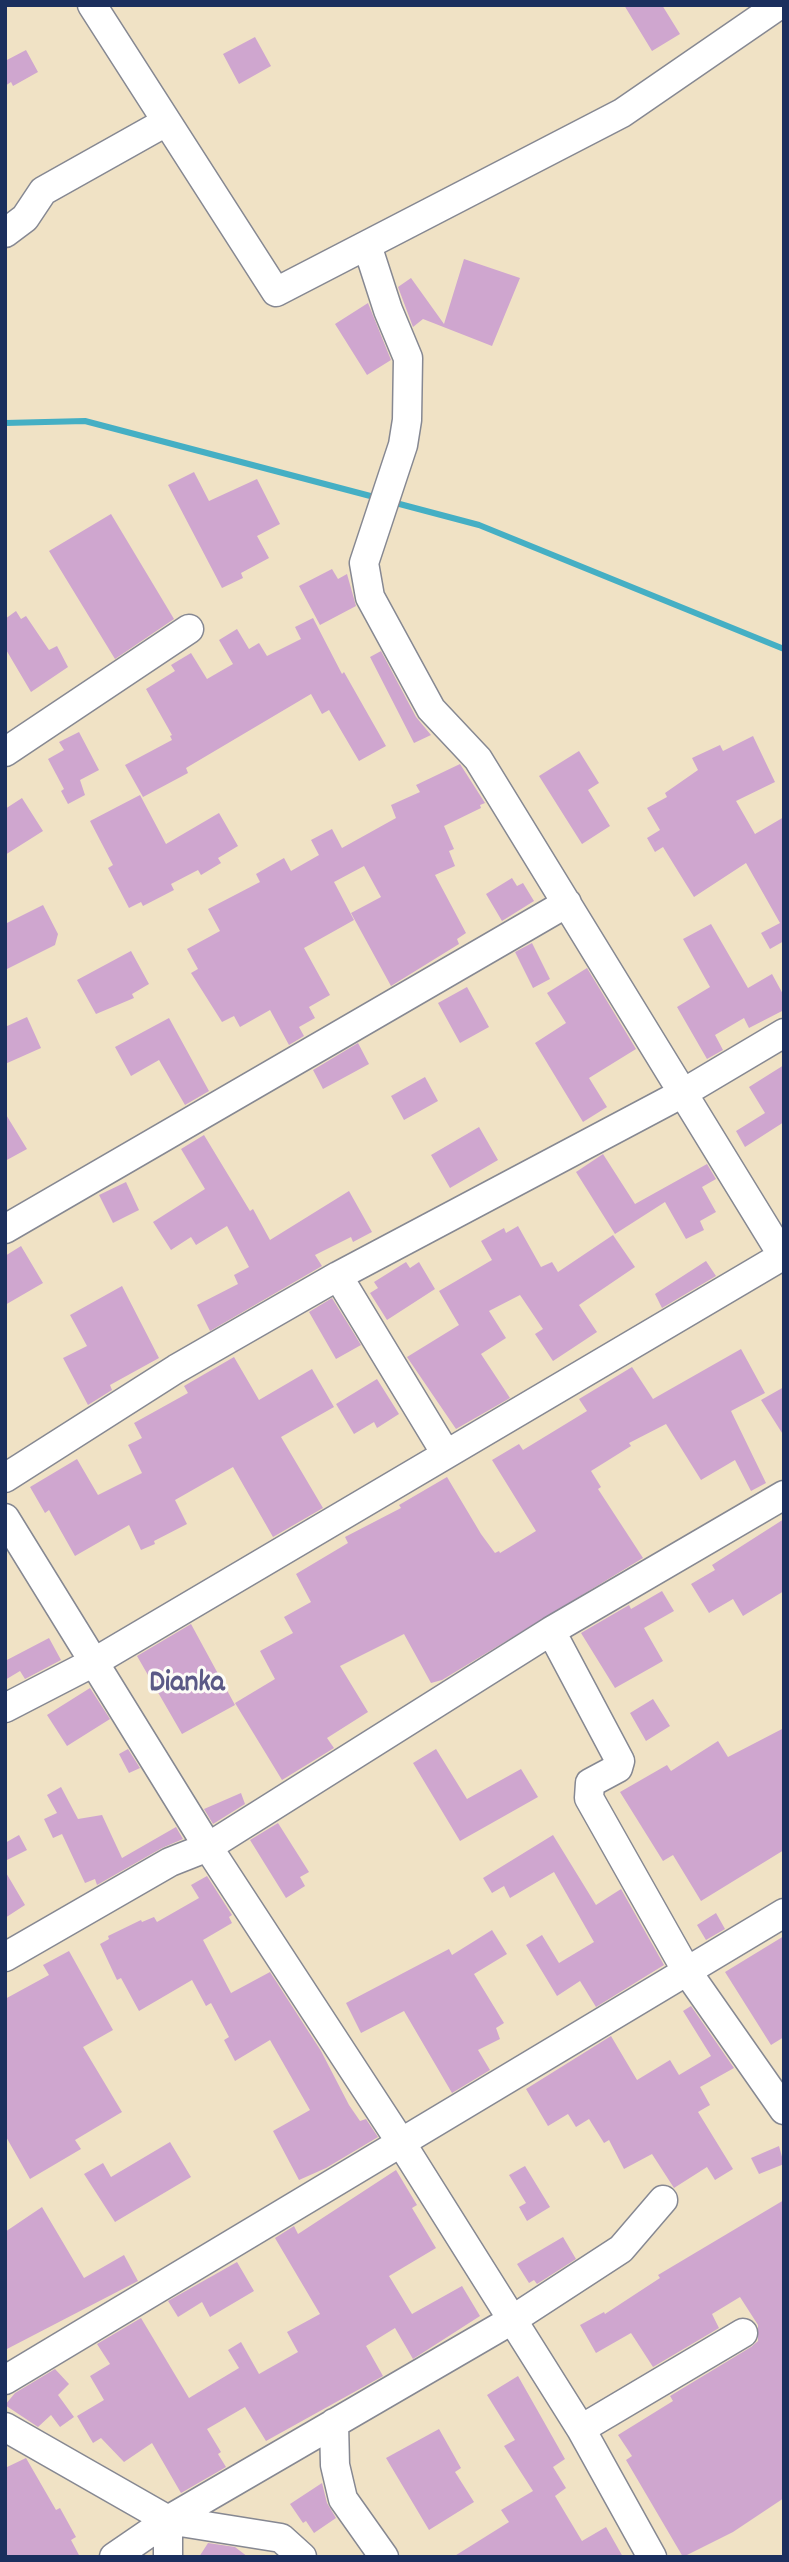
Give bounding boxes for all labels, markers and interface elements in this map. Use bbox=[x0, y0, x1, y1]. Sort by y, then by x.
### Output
district label: Dianka bbox=[149, 1668, 225, 1704]

